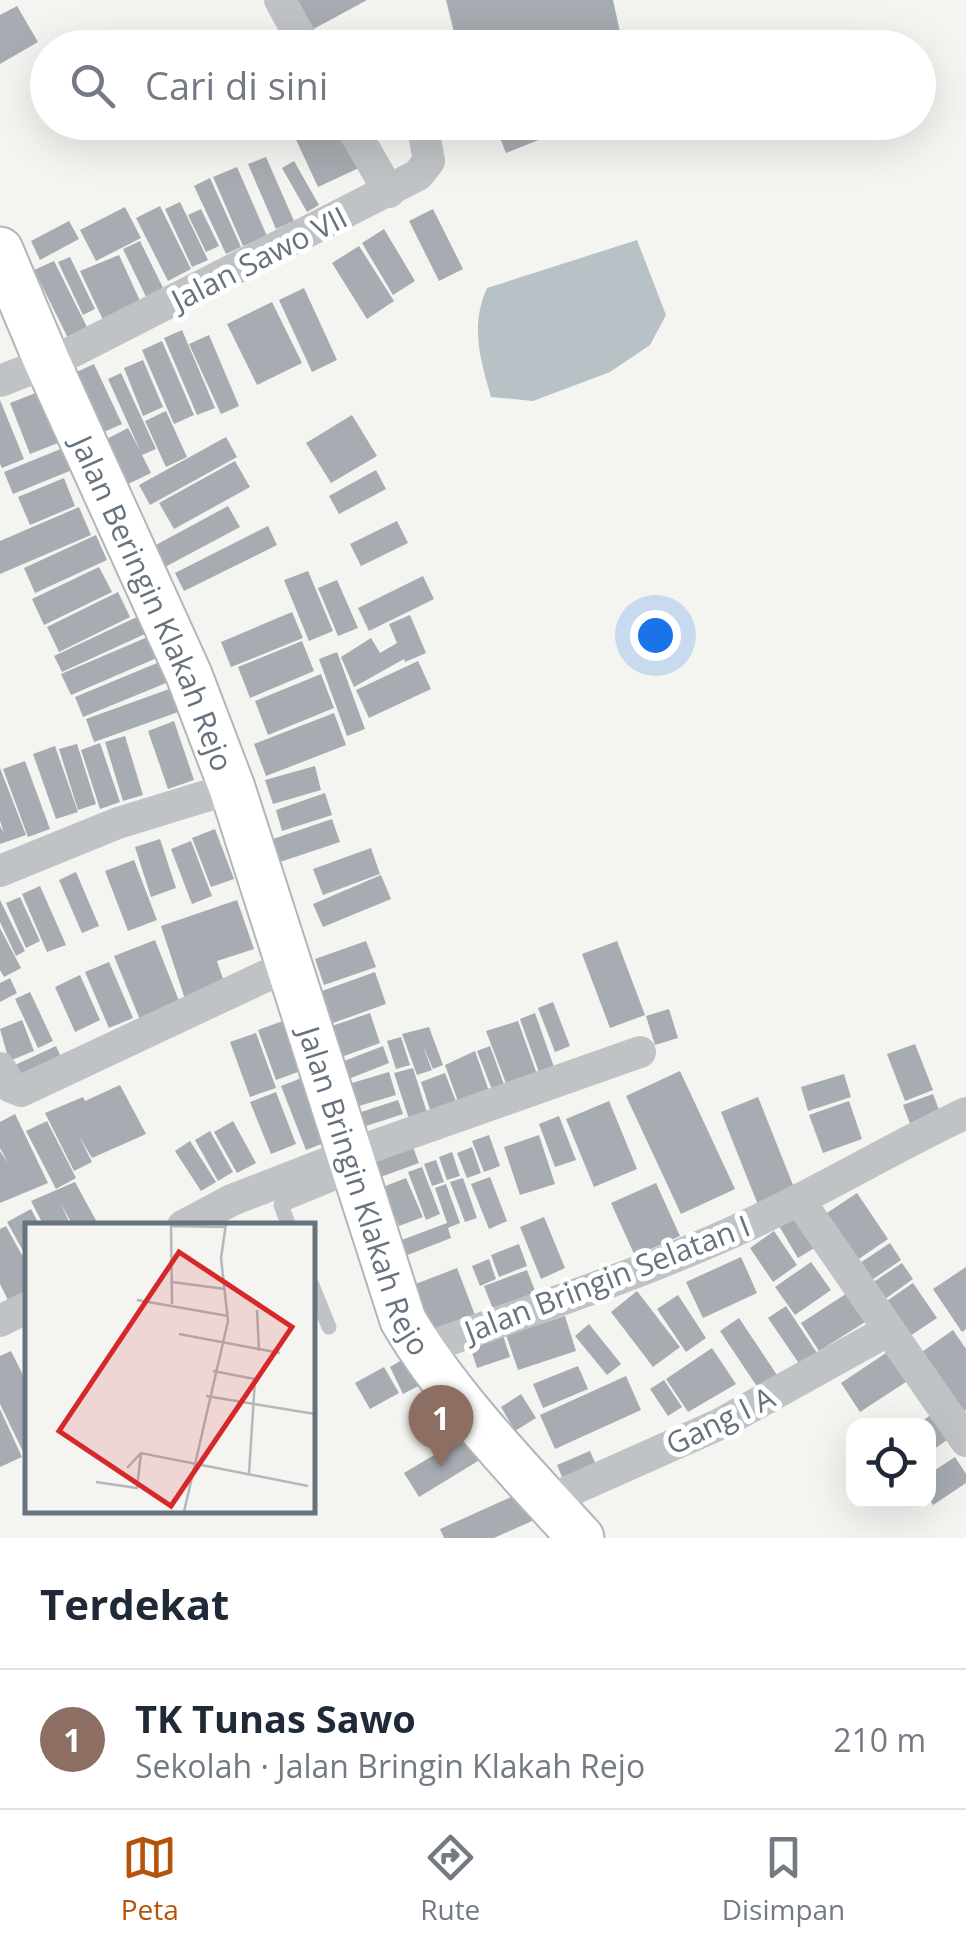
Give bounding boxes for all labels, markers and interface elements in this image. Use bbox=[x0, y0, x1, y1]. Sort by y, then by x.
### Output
search box bbox=[30, 30, 936, 140]
icon: search bbox=[65, 58, 120, 113]
text: Cari di sini bbox=[145, 59, 328, 111]
street label: Jalan Sawo VII bbox=[161, 196, 354, 321]
street label: Jalan Beringin Klakah Rejo bbox=[61, 426, 244, 777]
your location bbox=[630, 610, 681, 661]
street label: Jalan Bringin Klakah Rejo bbox=[288, 1018, 440, 1363]
street label: Jalan Bringin Selatan I bbox=[456, 1205, 755, 1352]
inset map bbox=[25, 1223, 315, 1513]
street label: Gang I A bbox=[659, 1376, 781, 1464]
pin: 1 bbox=[408, 1384, 474, 1467]
map controls bbox=[846, 1418, 936, 1508]
button: locate bbox=[846, 1418, 936, 1508]
text: Terdekat bbox=[40, 1575, 229, 1632]
text: TK Tunas Sawo bbox=[135, 1692, 416, 1744]
text: 1 bbox=[63, 1718, 82, 1761]
text: 210 m bbox=[833, 1718, 926, 1761]
text: Sekolah · Jalan Bringin Klakah Rejo bbox=[135, 1744, 645, 1787]
tab: Peta bbox=[121, 1830, 179, 1928]
tab: Rute bbox=[420, 1830, 480, 1928]
tab: Disimpan bbox=[722, 1830, 845, 1928]

